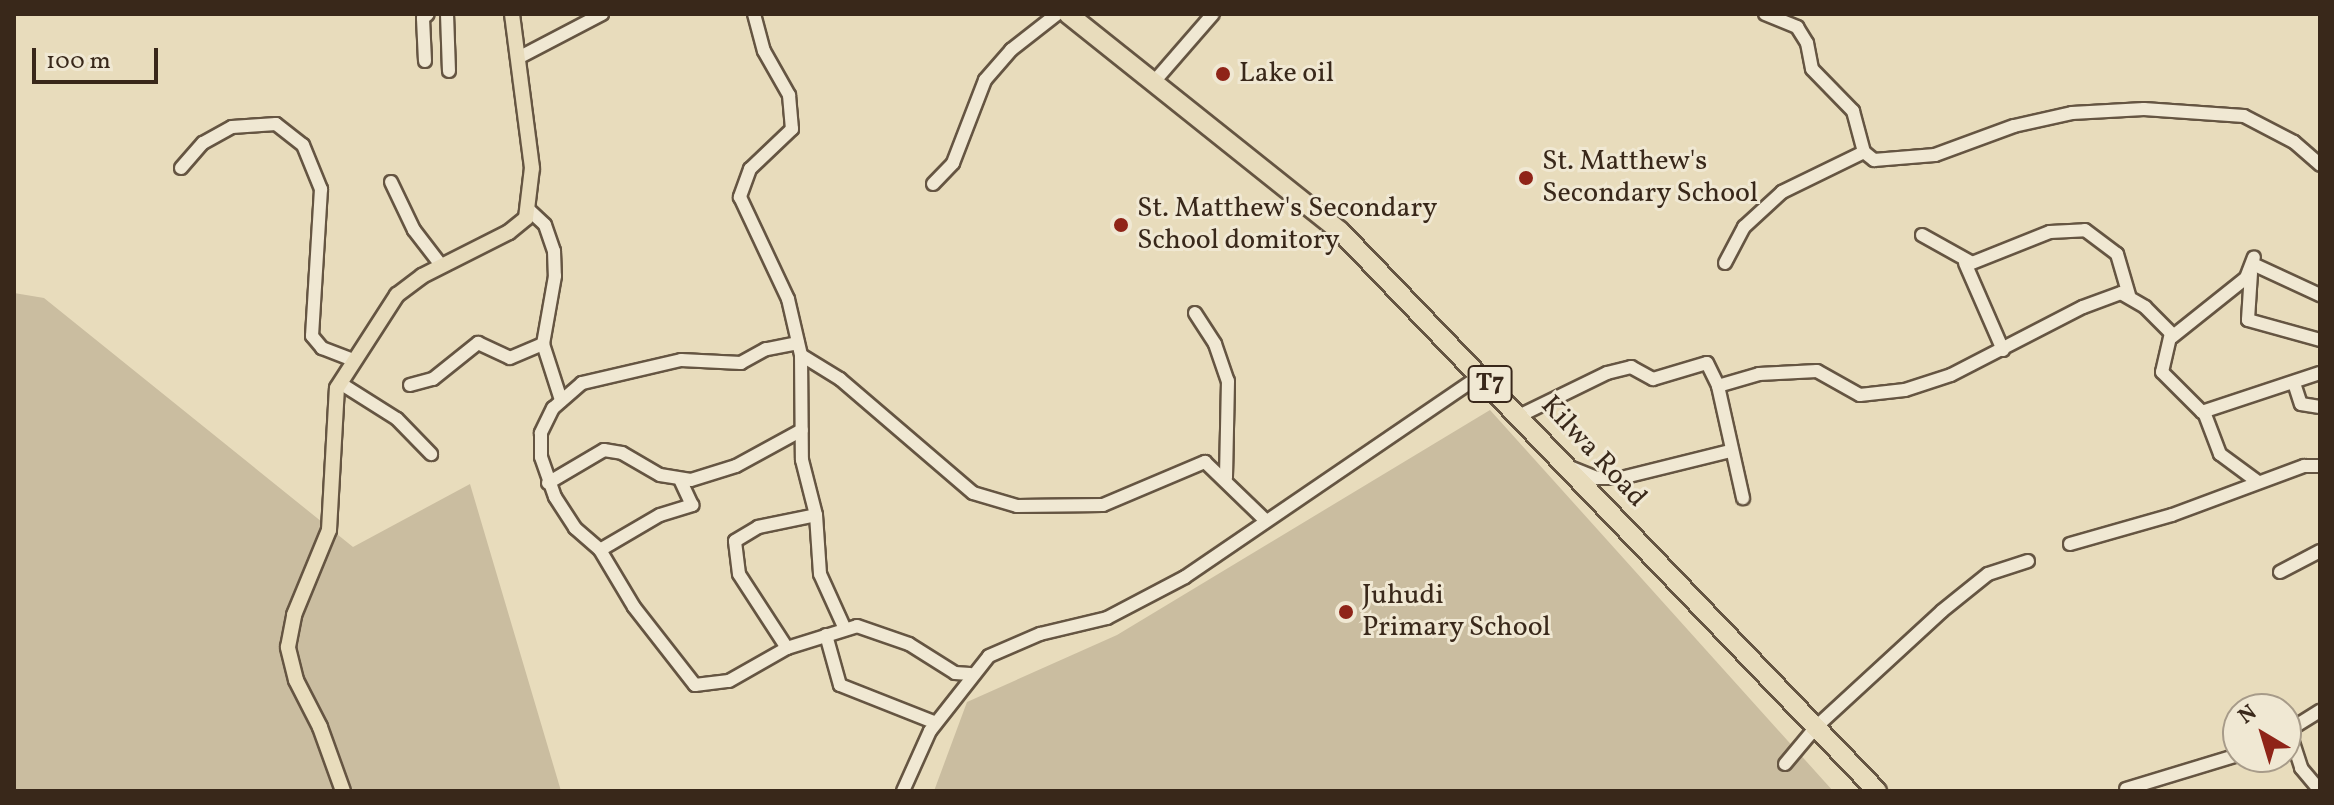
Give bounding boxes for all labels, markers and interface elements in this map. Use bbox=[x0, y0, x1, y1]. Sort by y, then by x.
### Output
scale bar bbox=[36, 32, 162, 82]
text: 100 m bbox=[46, 45, 111, 79]
place label: Lake oil bbox=[1239, 57, 1334, 91]
marker: Lake oil bbox=[1214, 65, 1232, 83]
place label: St. Matthew's Secondary School bbox=[1542, 145, 1759, 211]
marker: St. Matthew's Secondary School bbox=[1517, 169, 1535, 187]
place label: St. Matthew's Secondary School domitory bbox=[1137, 192, 1437, 258]
marker: St. Matthew's Secondary School domitory bbox=[1112, 216, 1130, 234]
road number: T7 bbox=[1466, 362, 1514, 406]
street label: Kilwa Road bbox=[1533, 389, 1653, 515]
place label: Juhudi Primary School bbox=[1362, 579, 1551, 645]
marker: Juhudi Primary School bbox=[1337, 603, 1355, 621]
north arrow bbox=[2222, 693, 2302, 773]
text: N bbox=[2232, 698, 2264, 732]

